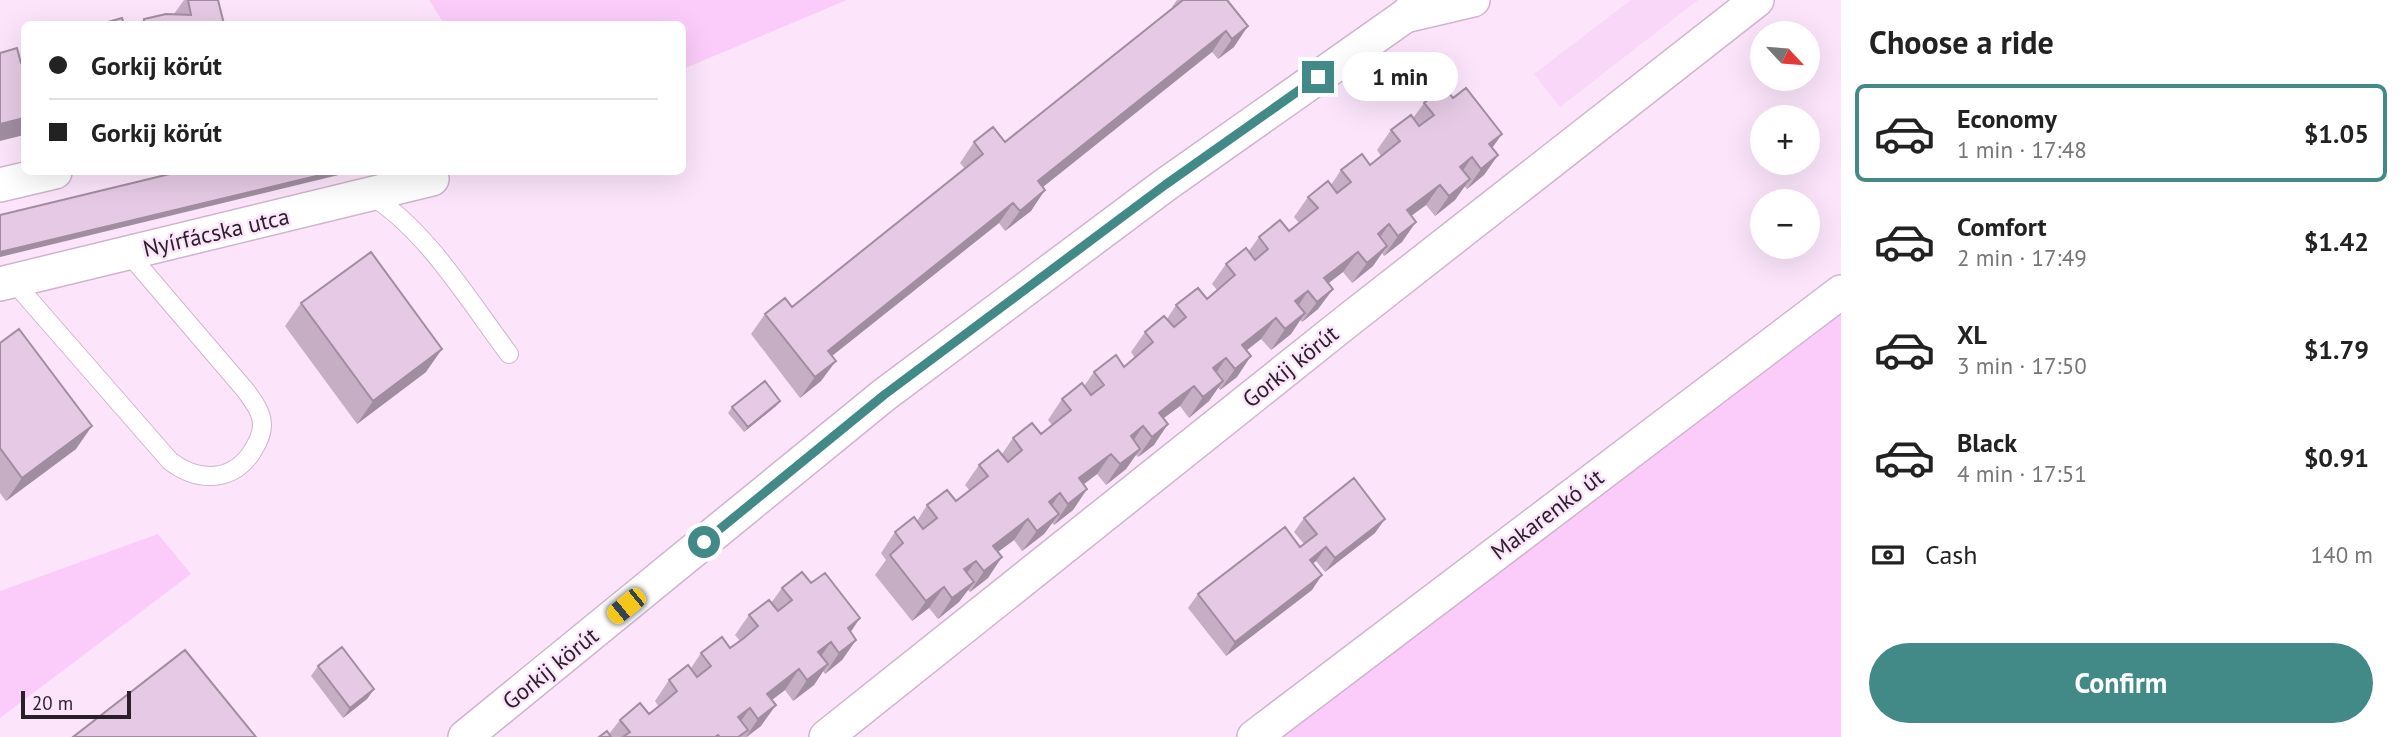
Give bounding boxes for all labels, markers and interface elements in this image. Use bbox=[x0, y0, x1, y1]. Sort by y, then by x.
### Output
north arrow bbox=[1750, 21, 1820, 91]
map controls bbox=[1750, 21, 1820, 259]
text: Choose a ride bbox=[1869, 21, 2054, 63]
text: Gorkij körút bbox=[91, 49, 222, 82]
callout: 1 min bbox=[1342, 52, 1458, 102]
route end bbox=[1302, 61, 1334, 93]
text: 1 min bbox=[1372, 62, 1428, 91]
icon: car bbox=[1873, 102, 1936, 165]
text: Economy bbox=[1957, 102, 2057, 135]
button: + bbox=[1750, 105, 1820, 175]
text: Gorkij körút bbox=[91, 116, 222, 149]
text: $1.05 bbox=[2304, 117, 2369, 150]
text: 1 min · 17:48 bbox=[1957, 135, 2087, 164]
button: − bbox=[1750, 189, 1820, 259]
street label: Nyírfácska utca bbox=[140, 201, 292, 263]
icon: car bbox=[1873, 210, 1936, 273]
text: Comfort bbox=[1957, 210, 2047, 243]
text: $1.42 bbox=[2304, 225, 2369, 258]
text: 2 min · 17:49 bbox=[1957, 243, 2087, 272]
street label: Gorkij körút bbox=[1236, 318, 1344, 413]
icon: car bbox=[1873, 318, 1936, 381]
text: XL bbox=[1957, 318, 1987, 351]
text: $1.79 bbox=[2304, 333, 2369, 366]
text: 3 min · 17:50 bbox=[1957, 351, 2087, 380]
icon: car bbox=[1873, 426, 1936, 489]
text: Black bbox=[1957, 426, 2017, 459]
text: $0.91 bbox=[2304, 441, 2369, 474]
text: 4 min · 17:51 bbox=[1957, 459, 2087, 488]
street label: Makarenkó út bbox=[1485, 462, 1609, 566]
route start bbox=[688, 526, 720, 558]
icon: cash bbox=[1869, 536, 1907, 574]
text: Cash bbox=[1925, 538, 1977, 571]
text: 140 m bbox=[2311, 540, 2373, 569]
car bbox=[604, 585, 649, 627]
street label: Gorkij körút bbox=[496, 620, 604, 715]
button: Confirm bbox=[1869, 643, 2373, 723]
scale bar bbox=[21, 688, 131, 720]
text: 20 m bbox=[32, 691, 73, 715]

